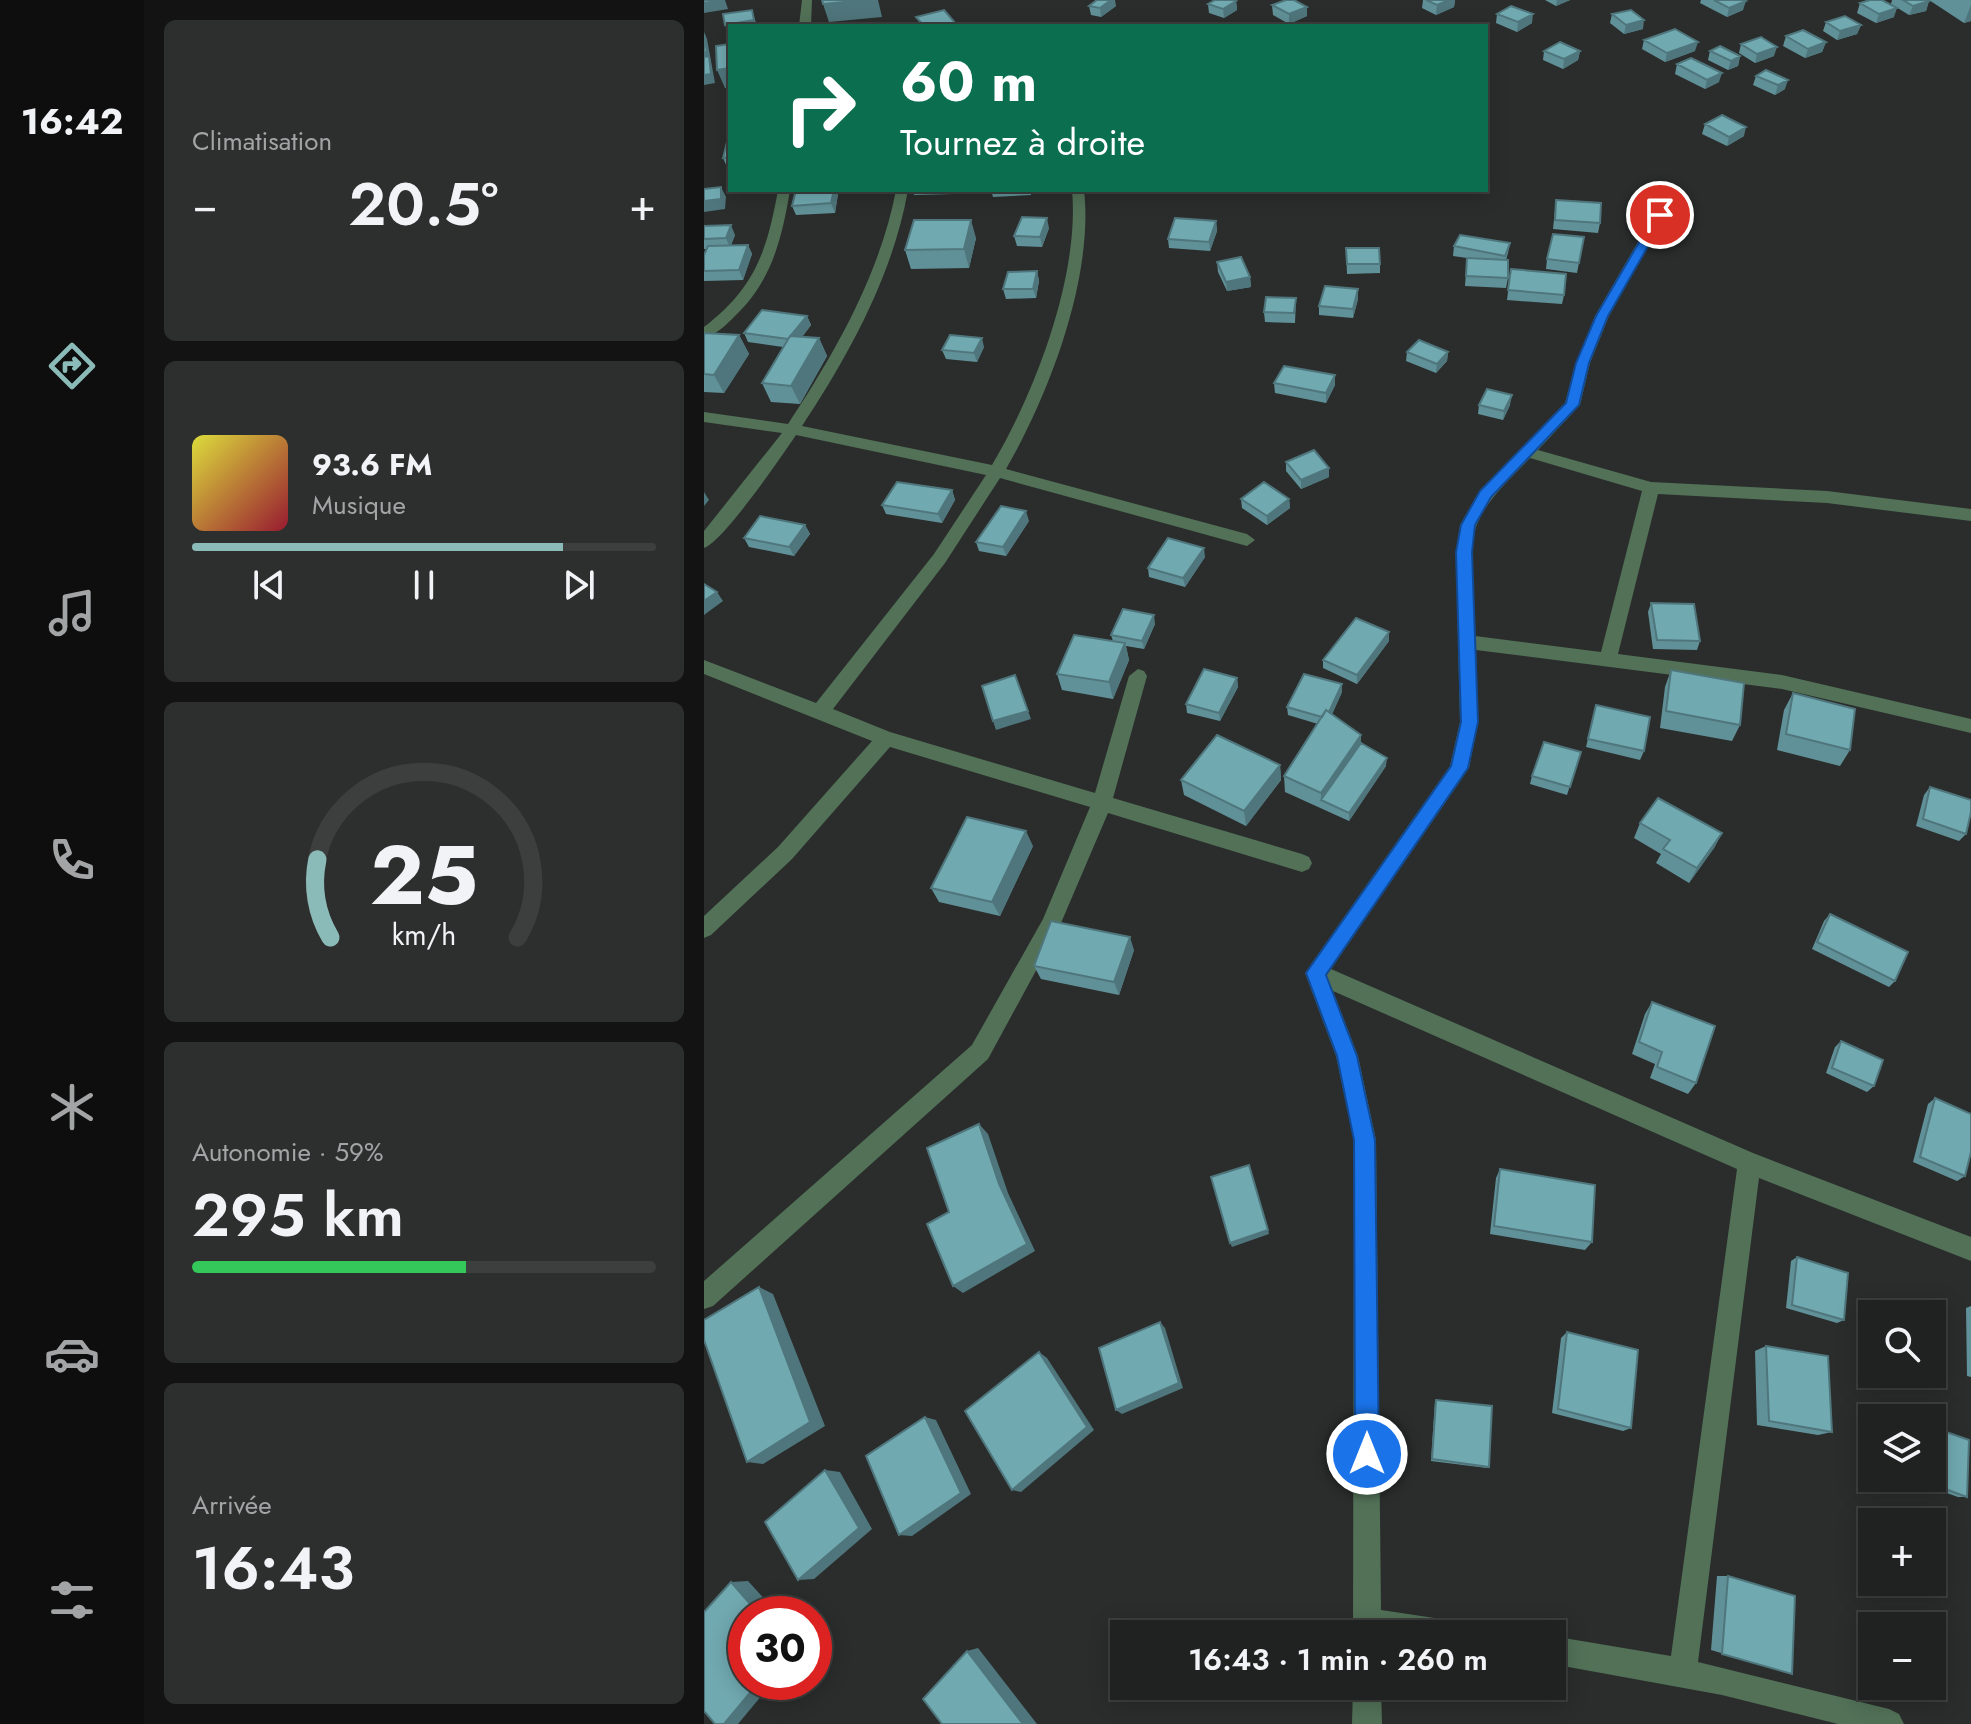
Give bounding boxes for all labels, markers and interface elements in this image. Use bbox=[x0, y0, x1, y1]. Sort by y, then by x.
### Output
text: 60 m bbox=[900, 41, 1037, 122]
icon: right bbox=[768, 56, 872, 160]
text: 16:42 bbox=[21, 95, 123, 147]
text: Tournez à droite bbox=[900, 116, 1145, 168]
text: Climatisation bbox=[192, 122, 332, 160]
text: 20.5° bbox=[349, 161, 498, 248]
text: − bbox=[192, 173, 218, 237]
text: + bbox=[629, 173, 656, 237]
pin bbox=[1626, 181, 1694, 249]
icon: arrive bbox=[1638, 193, 1682, 237]
icon: directions bbox=[44, 338, 100, 394]
text: 93.6 FM bbox=[312, 443, 432, 486]
text: Musique bbox=[312, 486, 406, 524]
icon: previous bbox=[247, 563, 291, 607]
icon: pause bbox=[402, 563, 446, 607]
icon: next bbox=[557, 563, 601, 607]
icon: music bbox=[44, 585, 100, 641]
text: 25 bbox=[370, 815, 478, 935]
icon: phone bbox=[44, 832, 100, 888]
text: km/h bbox=[392, 914, 456, 956]
icon: climate bbox=[44, 1079, 100, 1135]
text: Autonomie · 59% bbox=[192, 1133, 384, 1171]
text: 295 km bbox=[192, 1172, 404, 1259]
map controls bbox=[1858, 1300, 1946, 1700]
button: search bbox=[1858, 1300, 1946, 1388]
icon: car bbox=[44, 1326, 100, 1382]
button: layers bbox=[1858, 1404, 1946, 1492]
position arrow bbox=[1325, 1412, 1409, 1496]
text: Arrivée bbox=[192, 1486, 272, 1524]
button: + bbox=[1858, 1508, 1946, 1596]
text: 16:43 bbox=[192, 1525, 354, 1612]
icon: filters bbox=[44, 1572, 100, 1628]
speed limit sign: 30 bbox=[728, 1596, 832, 1700]
button: − bbox=[1858, 1612, 1946, 1700]
text: 16:43 · 1 min · 260 m bbox=[1188, 1638, 1488, 1681]

